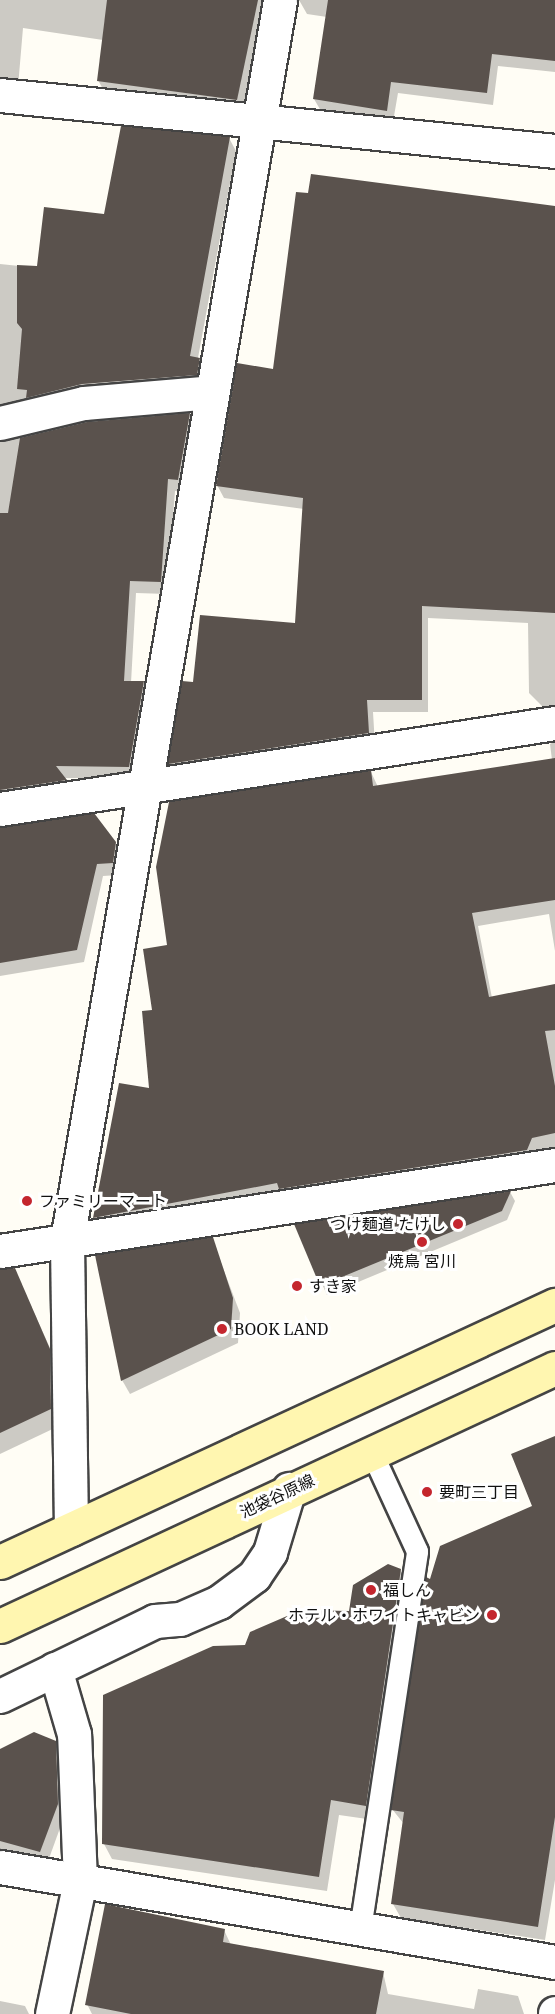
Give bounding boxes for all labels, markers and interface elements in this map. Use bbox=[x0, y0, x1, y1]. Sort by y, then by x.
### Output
place label: ファミリーマート bbox=[39, 1191, 167, 1211]
marker: ファミリーマート bbox=[20, 1194, 34, 1208]
place label: つけ麺道 たけし bbox=[330, 1214, 446, 1234]
marker: つけ麺道 たけし bbox=[451, 1217, 465, 1231]
marker: 焼鳥 宮川 bbox=[415, 1235, 429, 1249]
place label: 焼鳥 宮川 bbox=[388, 1251, 456, 1271]
place label: すき家 bbox=[309, 1276, 357, 1296]
marker: すき家 bbox=[290, 1279, 304, 1293]
place label: BOOK LAND bbox=[234, 1319, 329, 1339]
marker: BOOK LAND bbox=[215, 1322, 229, 1336]
street label: 池袋谷原線 bbox=[237, 1470, 317, 1522]
place label: 要町三丁目 bbox=[439, 1482, 519, 1502]
marker: 要町三丁目 bbox=[420, 1485, 434, 1499]
place label: 福しん bbox=[383, 1580, 431, 1600]
marker: 福しん bbox=[364, 1583, 378, 1597]
place label: ホテル・ホワイトキャビン bbox=[288, 1605, 480, 1625]
marker: ホテル・ホワイトキャビン bbox=[485, 1608, 499, 1622]

